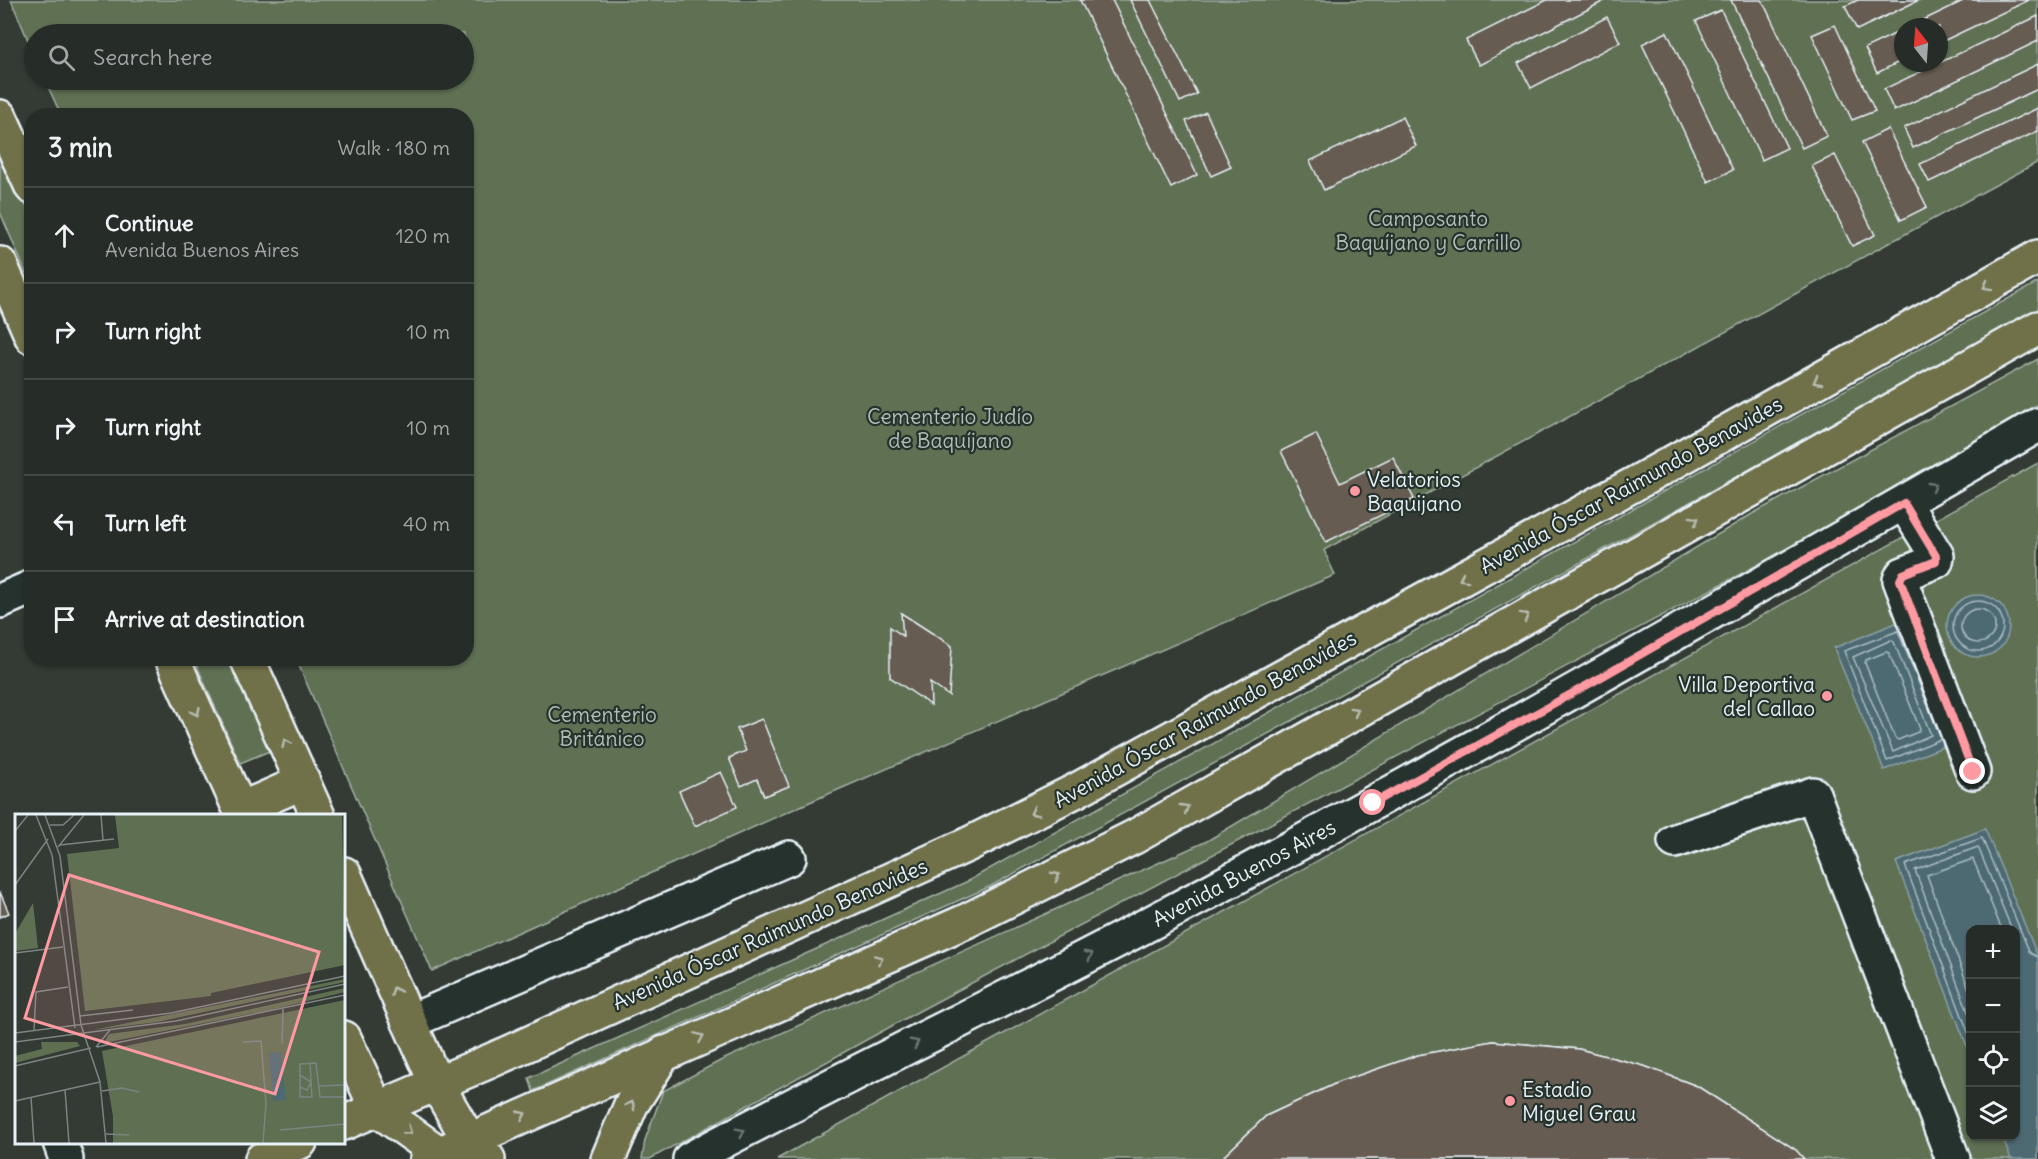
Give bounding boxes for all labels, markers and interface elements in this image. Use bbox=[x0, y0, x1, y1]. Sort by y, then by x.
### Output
north arrow bbox=[1894, 18, 1948, 72]
search box bbox=[24, 24, 474, 90]
icon: search bbox=[45, 41, 78, 74]
text: Search here bbox=[93, 43, 212, 71]
text: 3 min bbox=[48, 131, 113, 164]
text: Walk · 180 m bbox=[338, 135, 450, 160]
park label: Camposanto Baquíjano y Carrillo bbox=[1335, 205, 1521, 256]
text: Continue bbox=[105, 209, 194, 237]
icon: ahead bbox=[48, 219, 81, 252]
text: 120 m bbox=[396, 223, 450, 248]
text: Avenida Buenos Aires bbox=[105, 237, 299, 262]
one-way arrow bbox=[1983, 278, 1993, 290]
icon: right bbox=[48, 315, 81, 348]
text: Turn right bbox=[105, 317, 201, 345]
text: 10 m bbox=[407, 319, 450, 344]
one-way arrow bbox=[1813, 374, 1823, 385]
street label: Avenida Óscar Raimundo Benavides bbox=[1475, 390, 1787, 580]
park label: Cementerio Judío de Baquíjano bbox=[867, 403, 1033, 454]
icon: right bbox=[48, 411, 81, 444]
text: Turn right bbox=[105, 413, 201, 441]
text: 10 m bbox=[407, 415, 450, 440]
place label: Velatorios Baquijano bbox=[1367, 466, 1462, 517]
one-way arrow bbox=[1927, 482, 1937, 493]
marker: Velatorios Baquijano bbox=[1348, 484, 1362, 498]
icon: left bbox=[48, 507, 81, 540]
text: Turn left bbox=[105, 509, 186, 537]
text: 40 m bbox=[403, 511, 450, 536]
one-way arrow bbox=[1688, 516, 1699, 527]
one-way arrow bbox=[1459, 571, 1469, 582]
icon: arrive bbox=[48, 603, 81, 636]
text: Arrive at destination bbox=[105, 605, 305, 633]
one-way arrow bbox=[1518, 612, 1529, 623]
street label: Avenida Óscar Raimundo Benavides bbox=[1049, 624, 1361, 814]
place label: Villa Deportiva del Callao bbox=[1678, 671, 1815, 722]
marker: Villa Deportiva del Callao bbox=[1820, 689, 1834, 703]
park label: Cementerio Británico bbox=[547, 701, 657, 752]
one-way arrow bbox=[189, 705, 201, 716]
one-way arrow bbox=[1348, 707, 1359, 718]
one-way arrow bbox=[281, 738, 293, 749]
route end bbox=[1959, 758, 1985, 784]
route start bbox=[1359, 789, 1385, 815]
one-way arrow bbox=[1179, 803, 1189, 815]
one-way arrow bbox=[1029, 805, 1040, 816]
street label: Avenida Buenos Aires bbox=[1148, 813, 1340, 933]
inset map bbox=[15, 814, 345, 1144]
street label: Avenida Óscar Raimundo Benavides bbox=[608, 852, 932, 1016]
one-way arrow bbox=[1049, 872, 1060, 883]
map controls bbox=[1966, 925, 2020, 1141]
button: + bbox=[1966, 925, 2020, 979]
one-way arrow bbox=[1082, 950, 1093, 962]
one-way arrow bbox=[873, 954, 884, 966]
button: − bbox=[1966, 979, 2020, 1033]
one-way arrow bbox=[390, 986, 402, 997]
one-way arrow bbox=[694, 1032, 705, 1044]
button: locate bbox=[1966, 1033, 2020, 1087]
one-way arrow bbox=[909, 1039, 919, 1050]
place label: Estadio Miguel Grau bbox=[1522, 1076, 1636, 1127]
button: layers bbox=[1966, 1087, 2020, 1141]
marker: Estadio Miguel Grau bbox=[1503, 1094, 1517, 1108]
one-way arrow bbox=[624, 1101, 635, 1112]
one-way arrow bbox=[515, 1111, 526, 1123]
one-way arrow bbox=[402, 1124, 413, 1135]
one-way arrow bbox=[735, 1127, 746, 1139]

